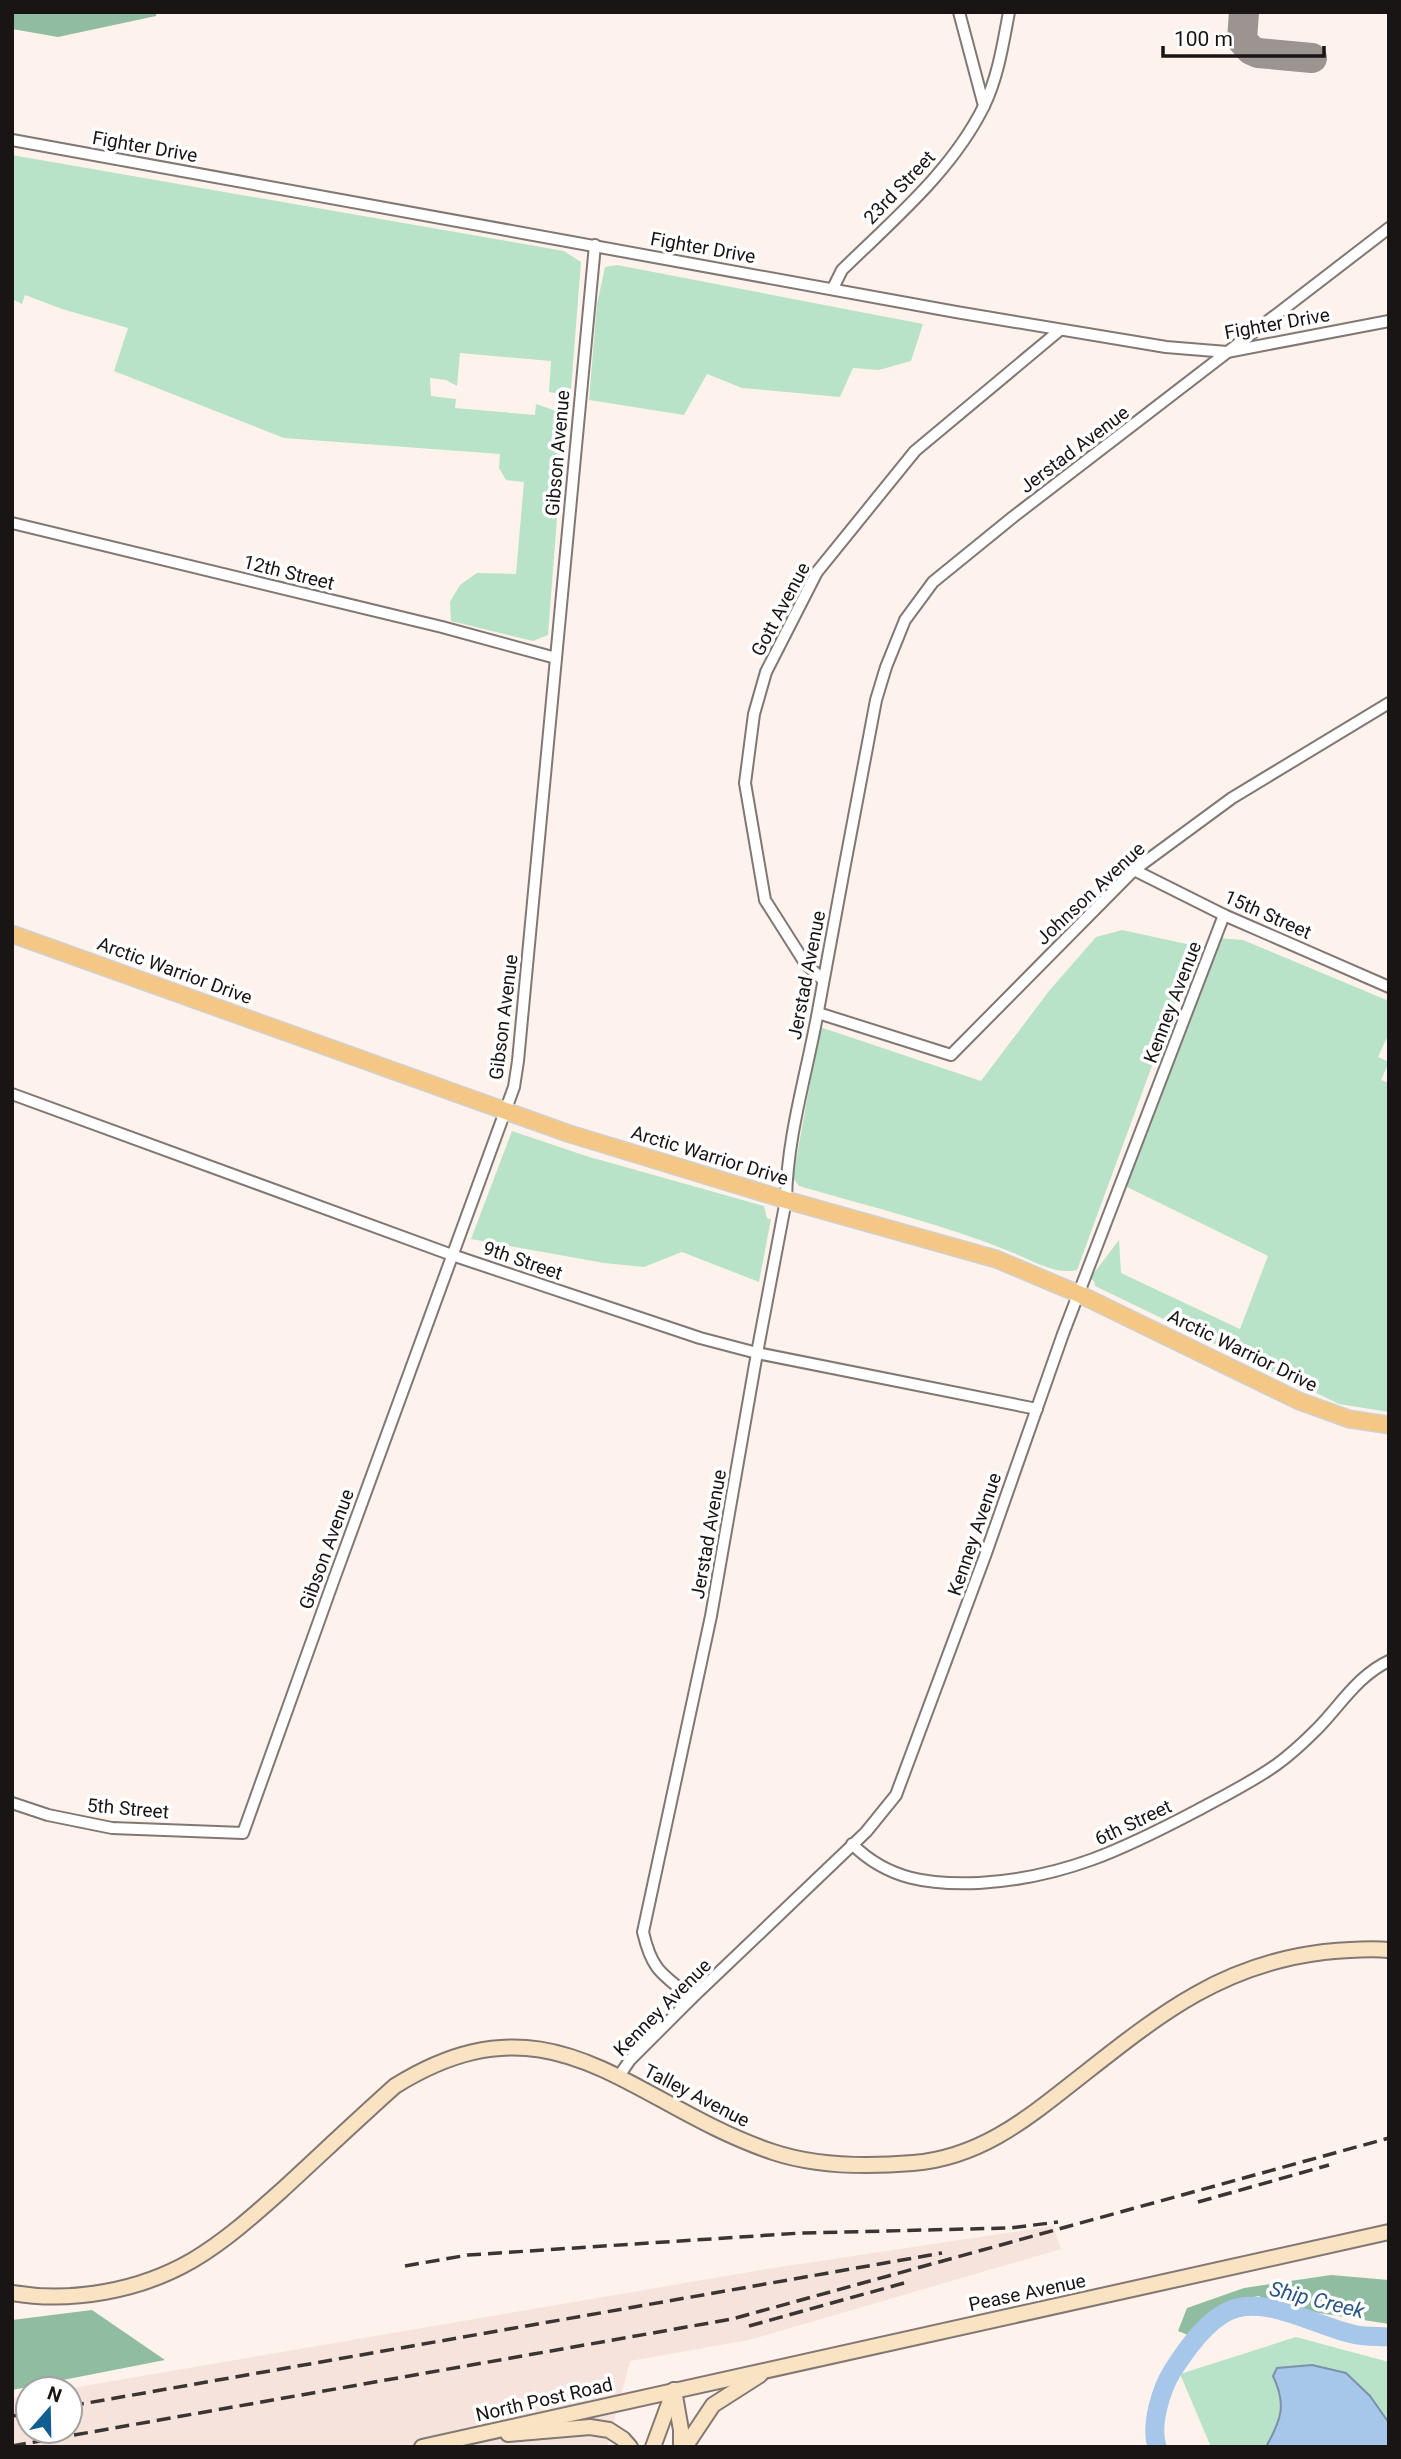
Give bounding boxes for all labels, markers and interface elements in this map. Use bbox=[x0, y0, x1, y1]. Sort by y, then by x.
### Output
scale bar bbox=[1163, 14, 1324, 58]
text: 100 m bbox=[1174, 27, 1233, 51]
street label: Fighter Drive bbox=[91, 126, 199, 167]
street label: 23rd Street bbox=[859, 146, 940, 229]
street label: Fighter Drive bbox=[649, 227, 757, 268]
street label: Fighter Drive bbox=[1223, 303, 1331, 344]
street label: Gibson Avenue bbox=[541, 389, 574, 517]
street label: Jerstad Avenue bbox=[1015, 401, 1134, 498]
street label: 12th Street bbox=[241, 550, 337, 595]
street label: Gott Avenue bbox=[746, 558, 815, 660]
street label: Johnson Avenue bbox=[1031, 837, 1149, 950]
street label: 15th Street bbox=[1221, 885, 1315, 944]
street label: Jerstad Avenue bbox=[783, 909, 830, 1042]
street label: Arctic Warrior Drive bbox=[94, 932, 255, 1009]
street label: Kenney Avenue bbox=[1139, 938, 1206, 1066]
street label: Gibson Avenue bbox=[484, 953, 523, 1081]
street label: Arctic Warrior Drive bbox=[628, 1121, 791, 1190]
street label: 9th Street bbox=[480, 1236, 565, 1285]
street label: Arctic Warrior Drive bbox=[1164, 1304, 1321, 1397]
street label: Jerstad Avenue bbox=[686, 1468, 731, 1601]
street label: Kenney Avenue bbox=[943, 1470, 1006, 1599]
street label: Gibson Avenue bbox=[294, 1486, 359, 1612]
street label: 5th Street bbox=[86, 1793, 170, 1824]
street label: 6th Street bbox=[1091, 1795, 1175, 1850]
street label: Kenney Avenue bbox=[609, 1954, 716, 2061]
street label: Talley Avenue bbox=[640, 2059, 754, 2132]
street label: Pease Avenue bbox=[967, 2269, 1088, 2316]
water label: Ship Creek bbox=[1267, 2277, 1367, 2324]
street label: North Post Road bbox=[473, 2373, 615, 2426]
north arrow bbox=[14, 2375, 84, 2445]
text: N bbox=[44, 2381, 65, 2408]

